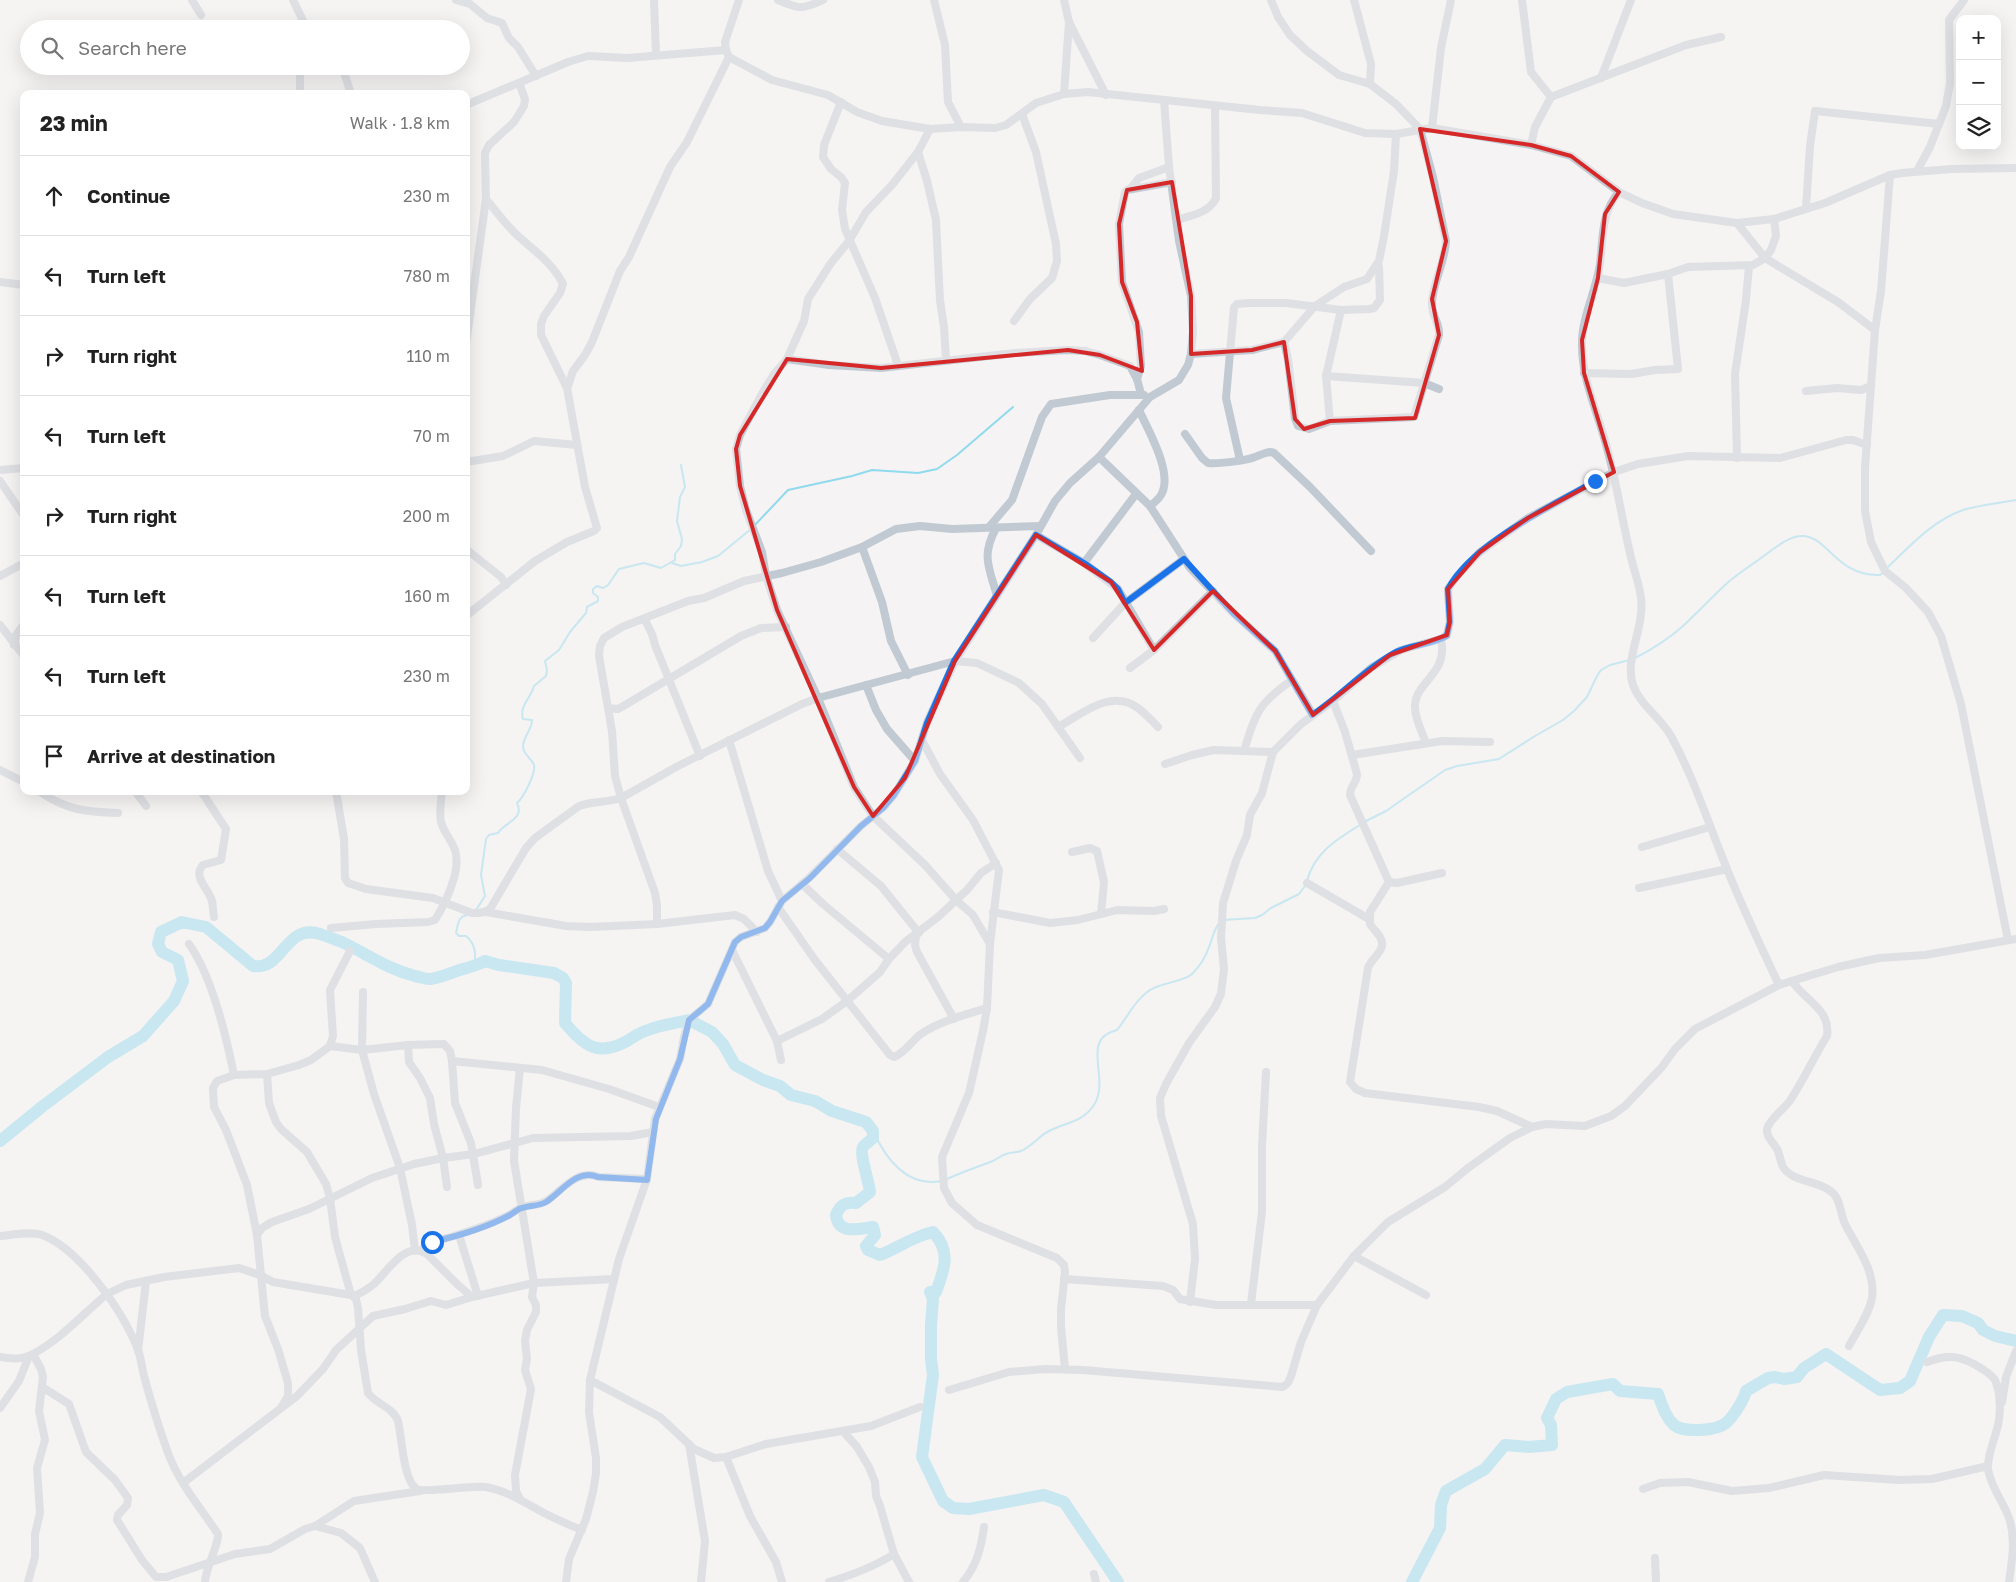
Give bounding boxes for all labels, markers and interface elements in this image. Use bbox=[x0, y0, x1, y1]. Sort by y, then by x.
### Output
map controls bbox=[1956, 15, 2001, 150]
button: + bbox=[1956, 15, 2001, 60]
search box bbox=[20, 20, 470, 75]
icon: search bbox=[38, 34, 66, 62]
text: Search here bbox=[78, 36, 187, 59]
button: − bbox=[1956, 60, 2001, 105]
button: layers bbox=[1956, 105, 2001, 150]
text: 23 min bbox=[40, 110, 108, 136]
text: Walk · 1.8 km bbox=[350, 113, 450, 133]
icon: ahead bbox=[40, 182, 68, 210]
text: Continue bbox=[87, 184, 170, 207]
text: 230 m bbox=[403, 186, 450, 206]
icon: left bbox=[40, 262, 68, 290]
text: Turn left bbox=[87, 264, 166, 287]
text: 780 m bbox=[404, 266, 450, 286]
icon: right bbox=[40, 342, 68, 370]
text: Turn right bbox=[87, 344, 177, 367]
text: 110 m bbox=[406, 346, 450, 366]
icon: left bbox=[40, 422, 68, 450]
text: Turn left bbox=[87, 424, 166, 447]
text: 70 m bbox=[413, 426, 450, 446]
route end bbox=[1584, 470, 1607, 493]
icon: right bbox=[40, 502, 68, 530]
text: Turn right bbox=[87, 504, 177, 527]
text: 200 m bbox=[403, 506, 450, 526]
icon: left bbox=[40, 582, 68, 610]
text: Turn left bbox=[87, 584, 166, 607]
text: 160 m bbox=[404, 586, 450, 606]
icon: left bbox=[40, 662, 68, 690]
text: Turn left bbox=[87, 664, 166, 687]
text: 230 m bbox=[403, 666, 450, 686]
icon: arrive bbox=[40, 742, 68, 770]
text: Arrive at destination bbox=[87, 744, 275, 767]
route start bbox=[421, 1231, 444, 1254]

